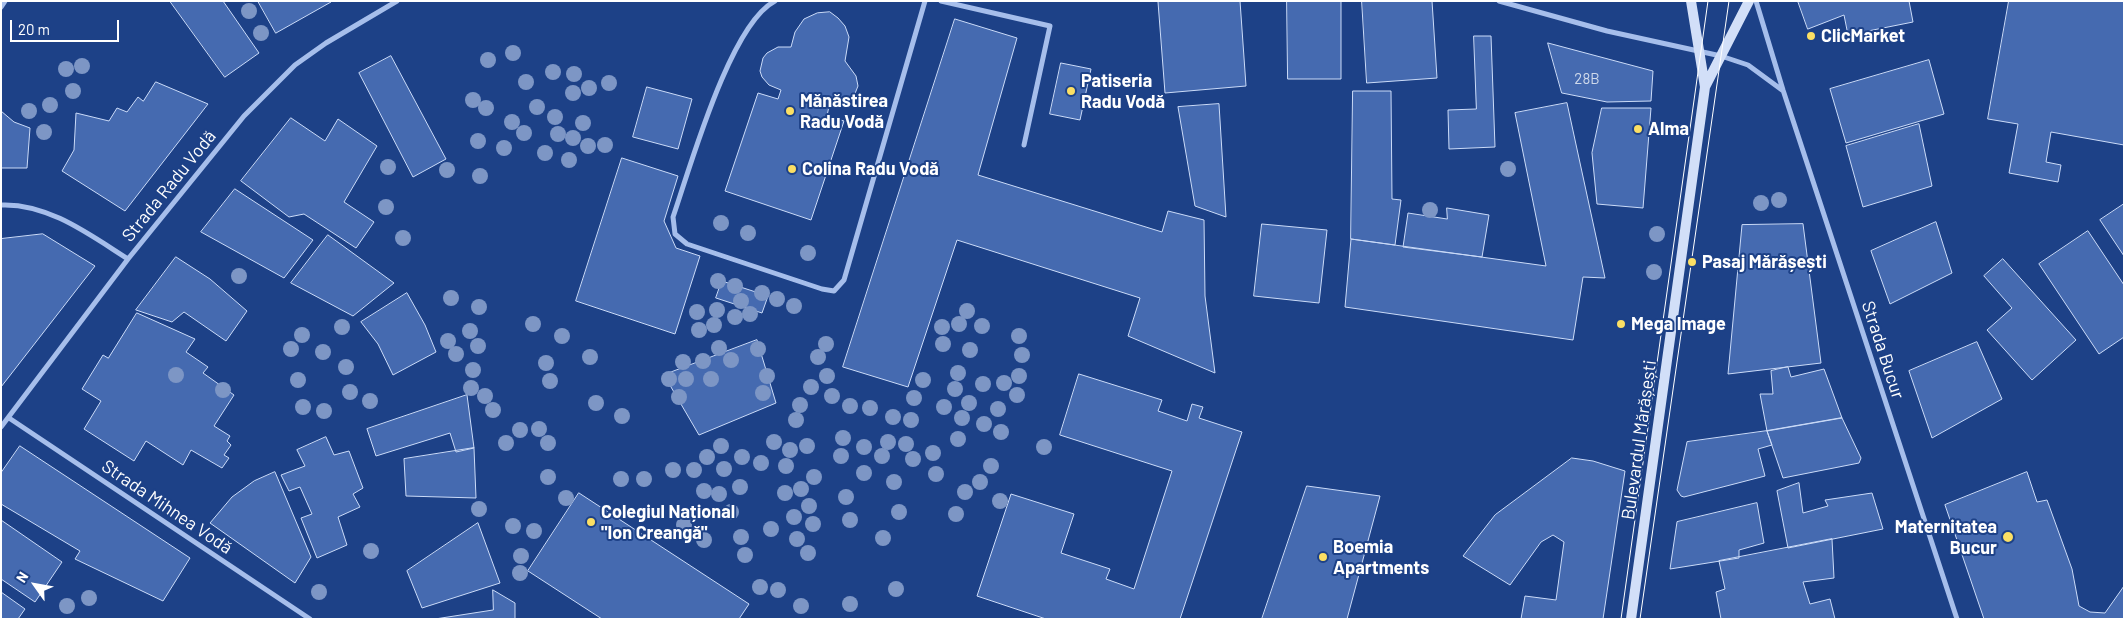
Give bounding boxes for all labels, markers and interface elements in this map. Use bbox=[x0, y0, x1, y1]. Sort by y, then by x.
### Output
scale bar bbox=[12, 10, 121, 42]
text: 20 m bbox=[18, 20, 50, 38]
place label: ClicMarket bbox=[1821, 25, 1905, 47]
marker: ClicMarket bbox=[1805, 30, 1817, 42]
place label: Patiseria Radu Vodă bbox=[1081, 70, 1165, 112]
house number: 28B bbox=[1574, 70, 1600, 88]
marker: Patiseria Radu Vodă bbox=[1065, 85, 1077, 97]
place label: Mănăstirea Radu Vodă bbox=[800, 90, 888, 132]
marker: Mănăstirea Radu Vodă bbox=[784, 105, 796, 117]
place label: Alma bbox=[1648, 118, 1689, 140]
marker: Alma bbox=[1632, 123, 1644, 135]
street label: Strada Radu Vodă bbox=[117, 126, 221, 246]
place label: Colina Radu Vodă bbox=[802, 158, 939, 180]
marker: Colina Radu Vodă bbox=[786, 163, 798, 175]
place label: Pasaj Mărășești bbox=[1702, 251, 1827, 273]
marker: Pasaj Mărășești bbox=[1686, 256, 1698, 268]
street label: Strada Bucur bbox=[1857, 298, 1909, 402]
place label: Mega Image bbox=[1631, 313, 1726, 335]
marker: Mega Image bbox=[1615, 318, 1627, 330]
street label: Bulevardul Mărășești bbox=[1617, 359, 1661, 521]
street label: Strada Mihnea Vodă bbox=[98, 455, 236, 559]
place label: Colegiul Național "Ion Creangă" bbox=[601, 501, 735, 544]
marker: Colegiul Național "Ion Creangă" bbox=[585, 516, 597, 528]
place label: Maternitatea Bucur bbox=[1895, 516, 1997, 558]
marker: Maternitatea Bucur bbox=[2001, 530, 2015, 544]
place label: Boemia Apartments bbox=[1333, 536, 1429, 578]
marker: Boemia Apartments bbox=[1317, 551, 1329, 563]
north arrow bbox=[10, 560, 60, 610]
text: N bbox=[12, 568, 32, 585]

